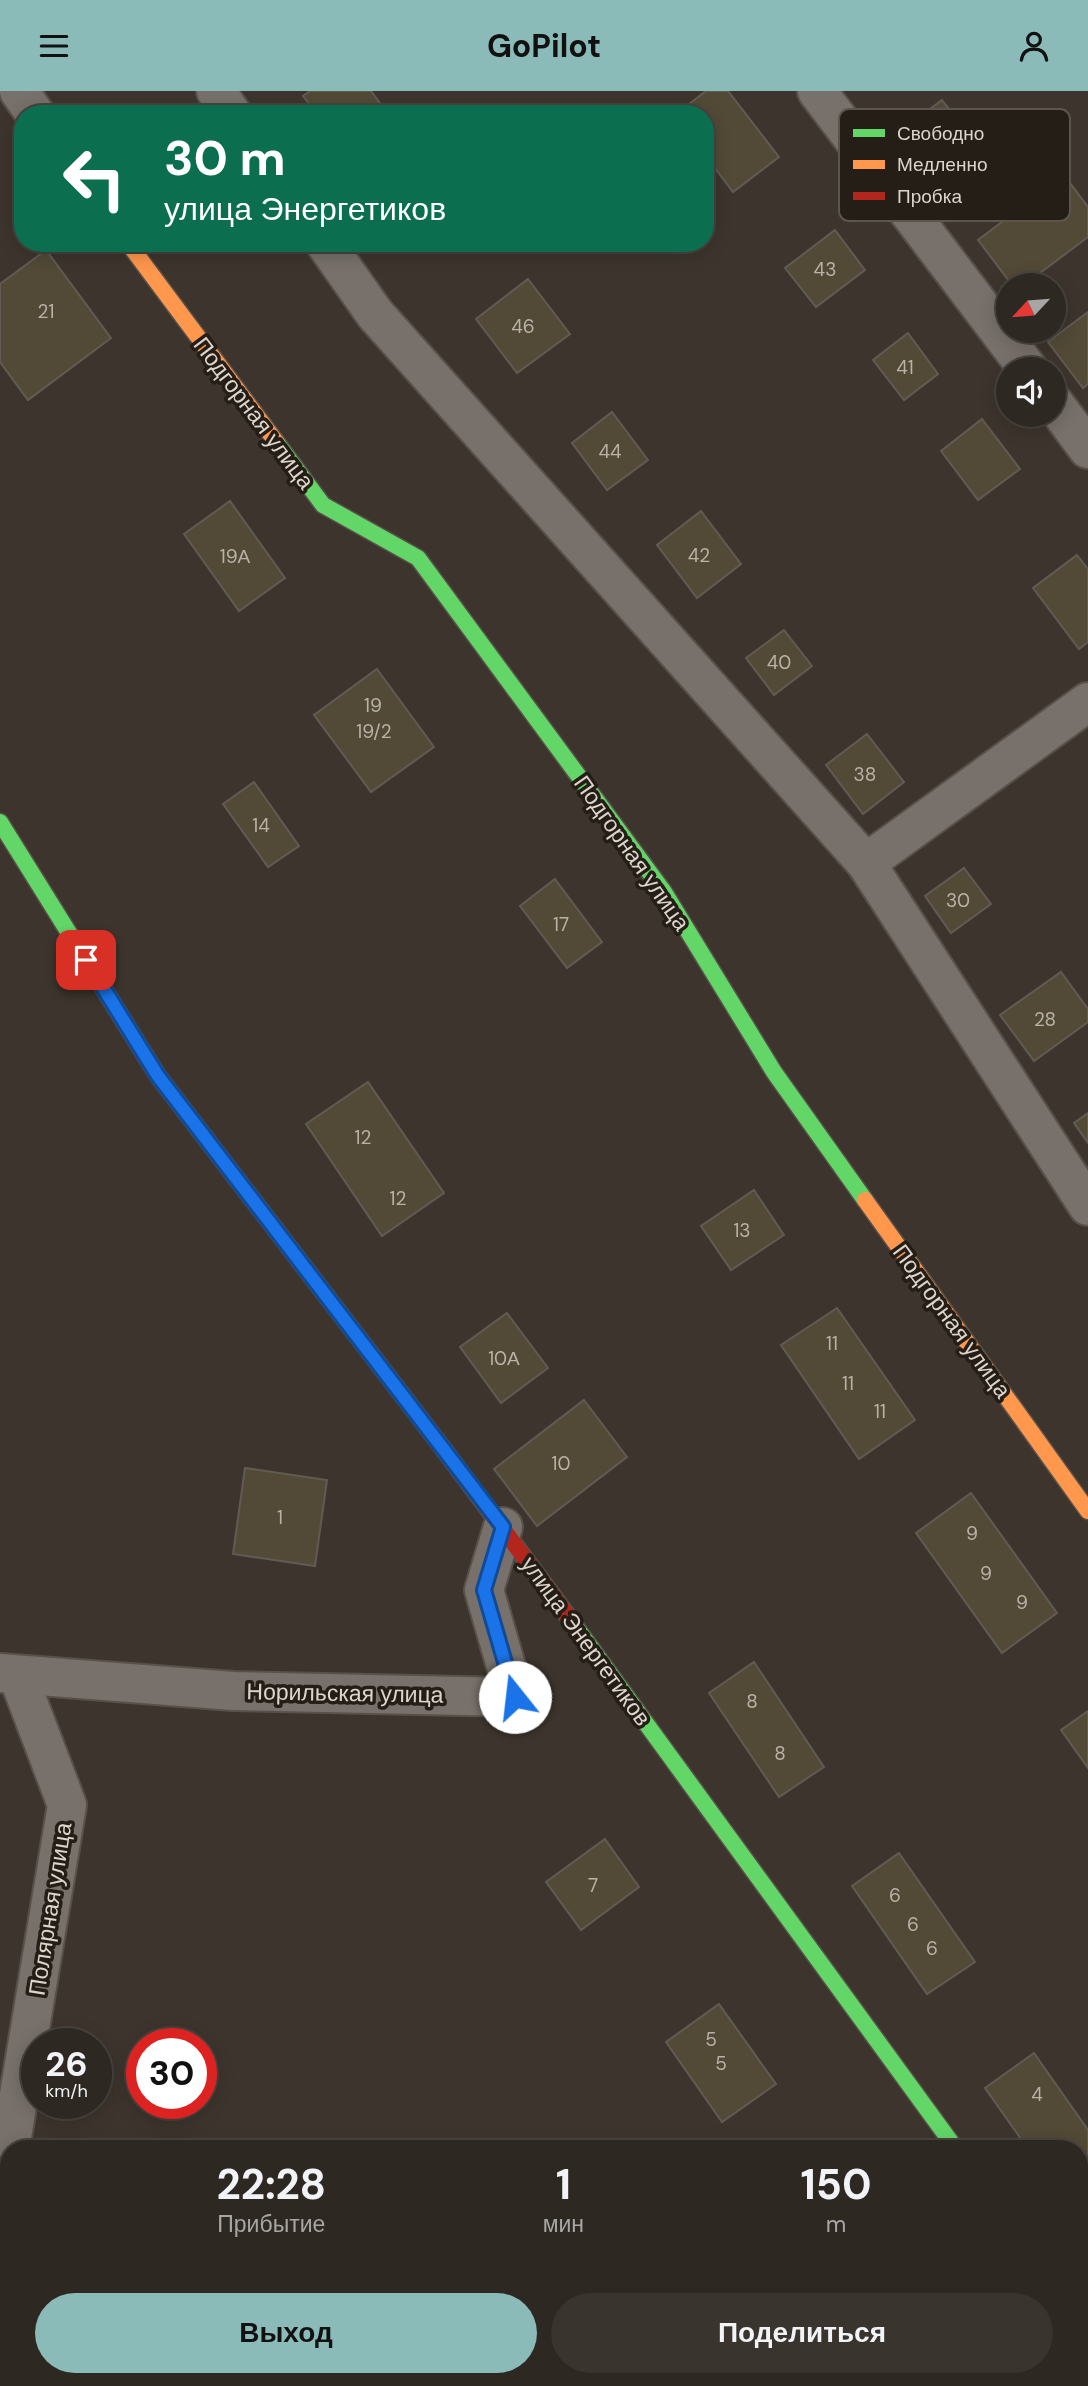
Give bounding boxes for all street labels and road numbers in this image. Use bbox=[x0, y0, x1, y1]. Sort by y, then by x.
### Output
street label: Подгорная улица bbox=[187, 331, 321, 495]
street label: Подгорная улица bbox=[567, 769, 697, 937]
street label: Подгорная улица bbox=[886, 1238, 1018, 1404]
street label: улица Энергетиков bbox=[514, 1550, 658, 1732]
street label: Норильская улица bbox=[246, 1676, 444, 1710]
street label: Полярная улица bbox=[22, 1820, 79, 1998]

